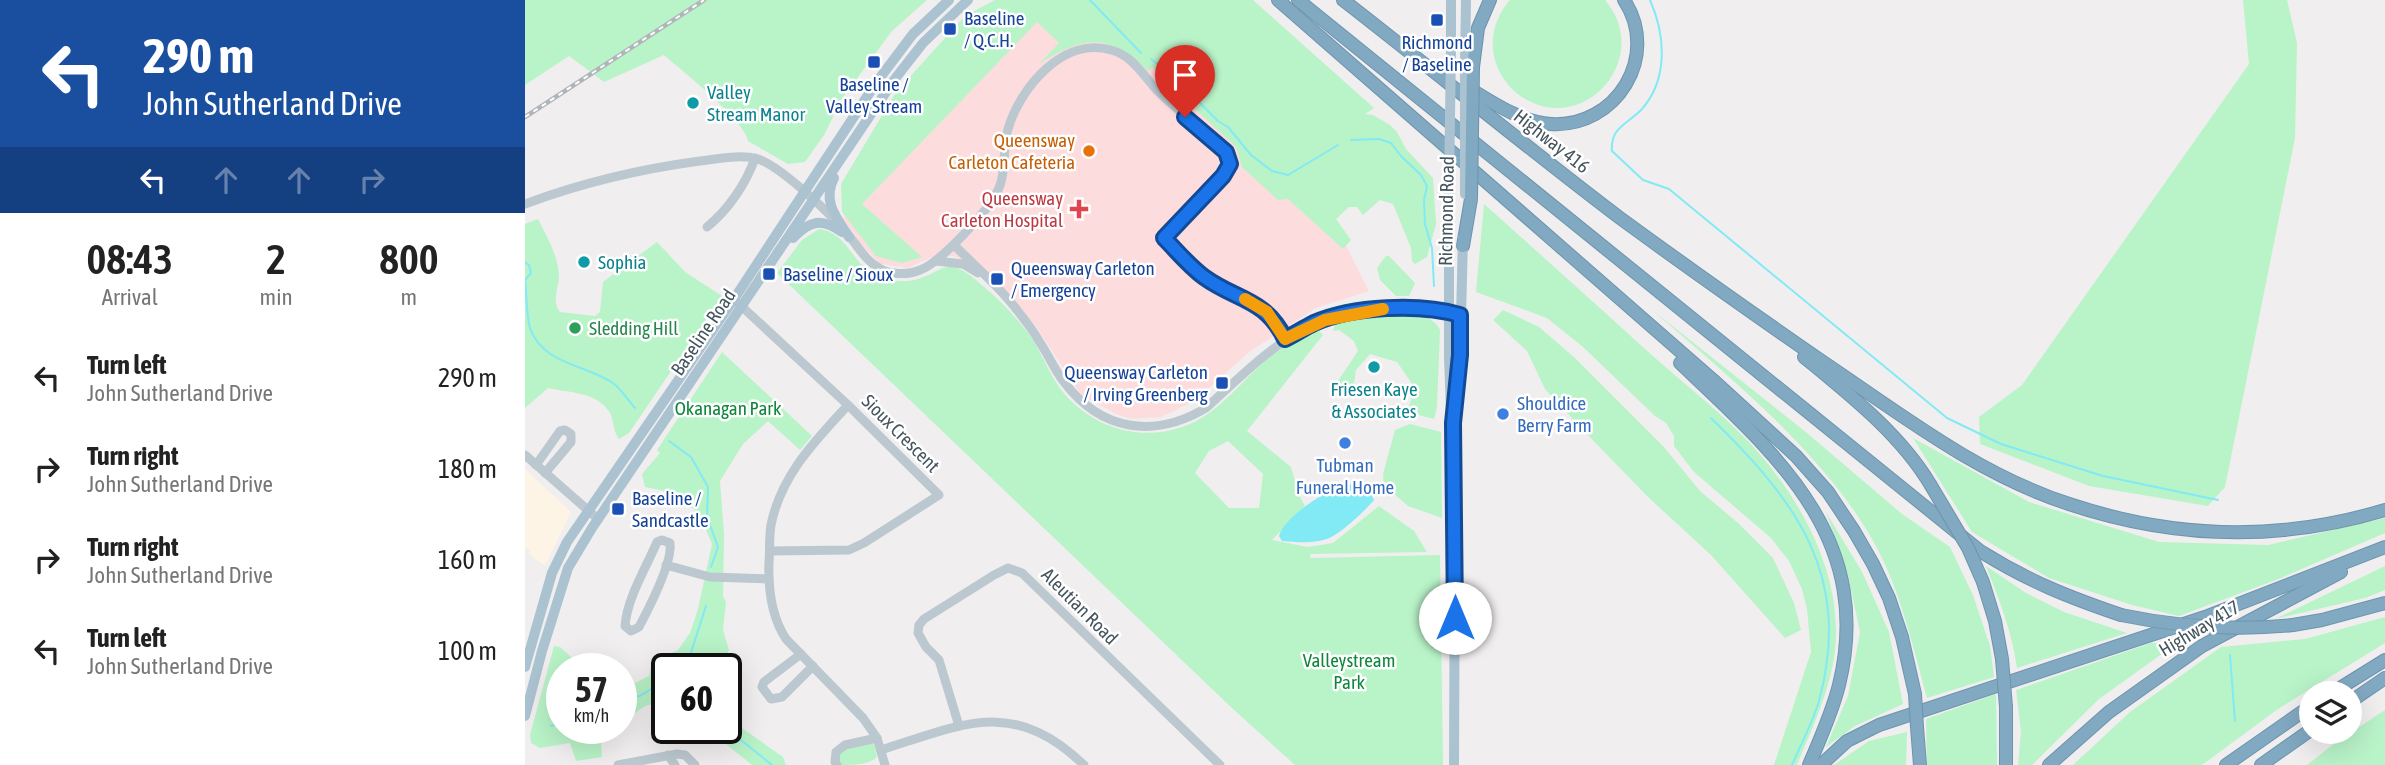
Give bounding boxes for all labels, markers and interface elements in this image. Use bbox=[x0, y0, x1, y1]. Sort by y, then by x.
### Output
place label: Baseline / Q.C.H. bbox=[964, 7, 1024, 51]
marker: Richmond / Baseline bbox=[1429, 12, 1445, 28]
marker: Baseline / Q.C.H. bbox=[942, 21, 958, 37]
text: 290 m bbox=[143, 27, 254, 83]
icon: left bbox=[28, 28, 119, 119]
place label: Richmond / Baseline bbox=[1402, 31, 1472, 75]
pin bbox=[1155, 45, 1215, 117]
marker: Baseline / Valley Stream bbox=[866, 54, 882, 70]
icon: arrive bbox=[1166, 56, 1204, 94]
place label: Baseline / Valley Stream bbox=[826, 73, 922, 117]
place label: Valley Stream Manor bbox=[707, 81, 806, 125]
text: John Sutherland Drive bbox=[143, 85, 402, 122]
marker: Valley Stream Manor bbox=[685, 95, 701, 111]
street label: Highway 416 bbox=[1510, 105, 1594, 177]
place label: Queensway Carleton Cafeteria bbox=[949, 129, 1075, 173]
marker: Queensway Carleton Cafeteria bbox=[1081, 143, 1097, 159]
street label: Richmond Road bbox=[1434, 156, 1458, 266]
icon: left bbox=[134, 161, 172, 199]
icon: ahead bbox=[207, 161, 245, 199]
icon: ahead bbox=[280, 161, 318, 199]
icon: right bbox=[353, 161, 391, 199]
place label: Queensway Carleton Hospital bbox=[941, 187, 1063, 231]
marker: Queensway Carleton Hospital bbox=[1069, 199, 1089, 219]
text: 08:43 bbox=[87, 235, 173, 283]
text: 2 bbox=[266, 235, 286, 283]
text: 800 bbox=[379, 235, 438, 283]
place label: Sophia bbox=[598, 251, 646, 273]
marker: Sophia bbox=[576, 254, 592, 270]
place label: Queensway Carleton / Emergency bbox=[1011, 257, 1155, 301]
place label: Baseline / Sioux bbox=[783, 263, 894, 285]
marker: Baseline / Sioux bbox=[761, 266, 777, 282]
marker: Queensway Carleton / Emergency bbox=[989, 271, 1005, 287]
text: Arrival bbox=[102, 284, 158, 310]
text: min bbox=[260, 284, 293, 310]
text: m bbox=[401, 284, 417, 310]
street label: Baseline Road bbox=[666, 285, 740, 379]
place label: Sledding Hill bbox=[589, 317, 678, 339]
marker: Sledding Hill bbox=[567, 320, 583, 336]
text: Turn left bbox=[87, 350, 167, 380]
icon: left bbox=[28, 359, 66, 397]
marker: Friesen Kaye & Associates bbox=[1366, 359, 1382, 375]
place label: Queensway Carleton / Irving Greenberg bbox=[1064, 361, 1209, 405]
text: 290 m bbox=[438, 363, 497, 393]
marker: Queensway Carleton / Irving Greenberg bbox=[1214, 375, 1230, 391]
place label: Friesen Kaye & Associates bbox=[1330, 378, 1418, 422]
text: John Sutherland Drive bbox=[87, 380, 273, 406]
street label: Sioux Crescent bbox=[858, 390, 944, 476]
place label: Shouldice Berry Farm bbox=[1517, 392, 1592, 436]
park label: Okanagan Park bbox=[675, 397, 782, 419]
marker: Shouldice Berry Farm bbox=[1495, 406, 1511, 422]
marker: Tubman Funeral Home bbox=[1337, 435, 1353, 451]
text: Turn right bbox=[87, 441, 178, 471]
icon: right bbox=[28, 450, 66, 488]
text: 180 m bbox=[438, 454, 497, 484]
place label: Tubman Funeral Home bbox=[1296, 454, 1394, 498]
text: John Sutherland Drive bbox=[87, 471, 273, 497]
place label: Baseline / Sandcastle bbox=[632, 487, 709, 531]
marker: Baseline / Sandcastle bbox=[610, 501, 626, 517]
text: Turn right bbox=[87, 532, 178, 562]
icon: right bbox=[28, 541, 66, 579]
text: 160 m bbox=[438, 545, 497, 575]
text: John Sutherland Drive bbox=[87, 562, 273, 588]
street label: Aleutian Road bbox=[1037, 563, 1123, 649]
position arrow bbox=[1418, 581, 1492, 655]
street label: Highway 417 bbox=[2155, 595, 2243, 661]
text: Turn left bbox=[87, 623, 167, 653]
icon: left bbox=[28, 632, 66, 670]
text: 100 m bbox=[438, 636, 497, 666]
park label: Valleystream Park bbox=[1303, 649, 1395, 693]
text: John Sutherland Drive bbox=[87, 653, 273, 679]
speed limit sign: 60 bbox=[651, 653, 742, 744]
text: 57 bbox=[575, 669, 608, 709]
map controls bbox=[2299, 681, 2362, 744]
button: layers bbox=[2299, 681, 2362, 744]
text: km/h bbox=[574, 705, 609, 726]

